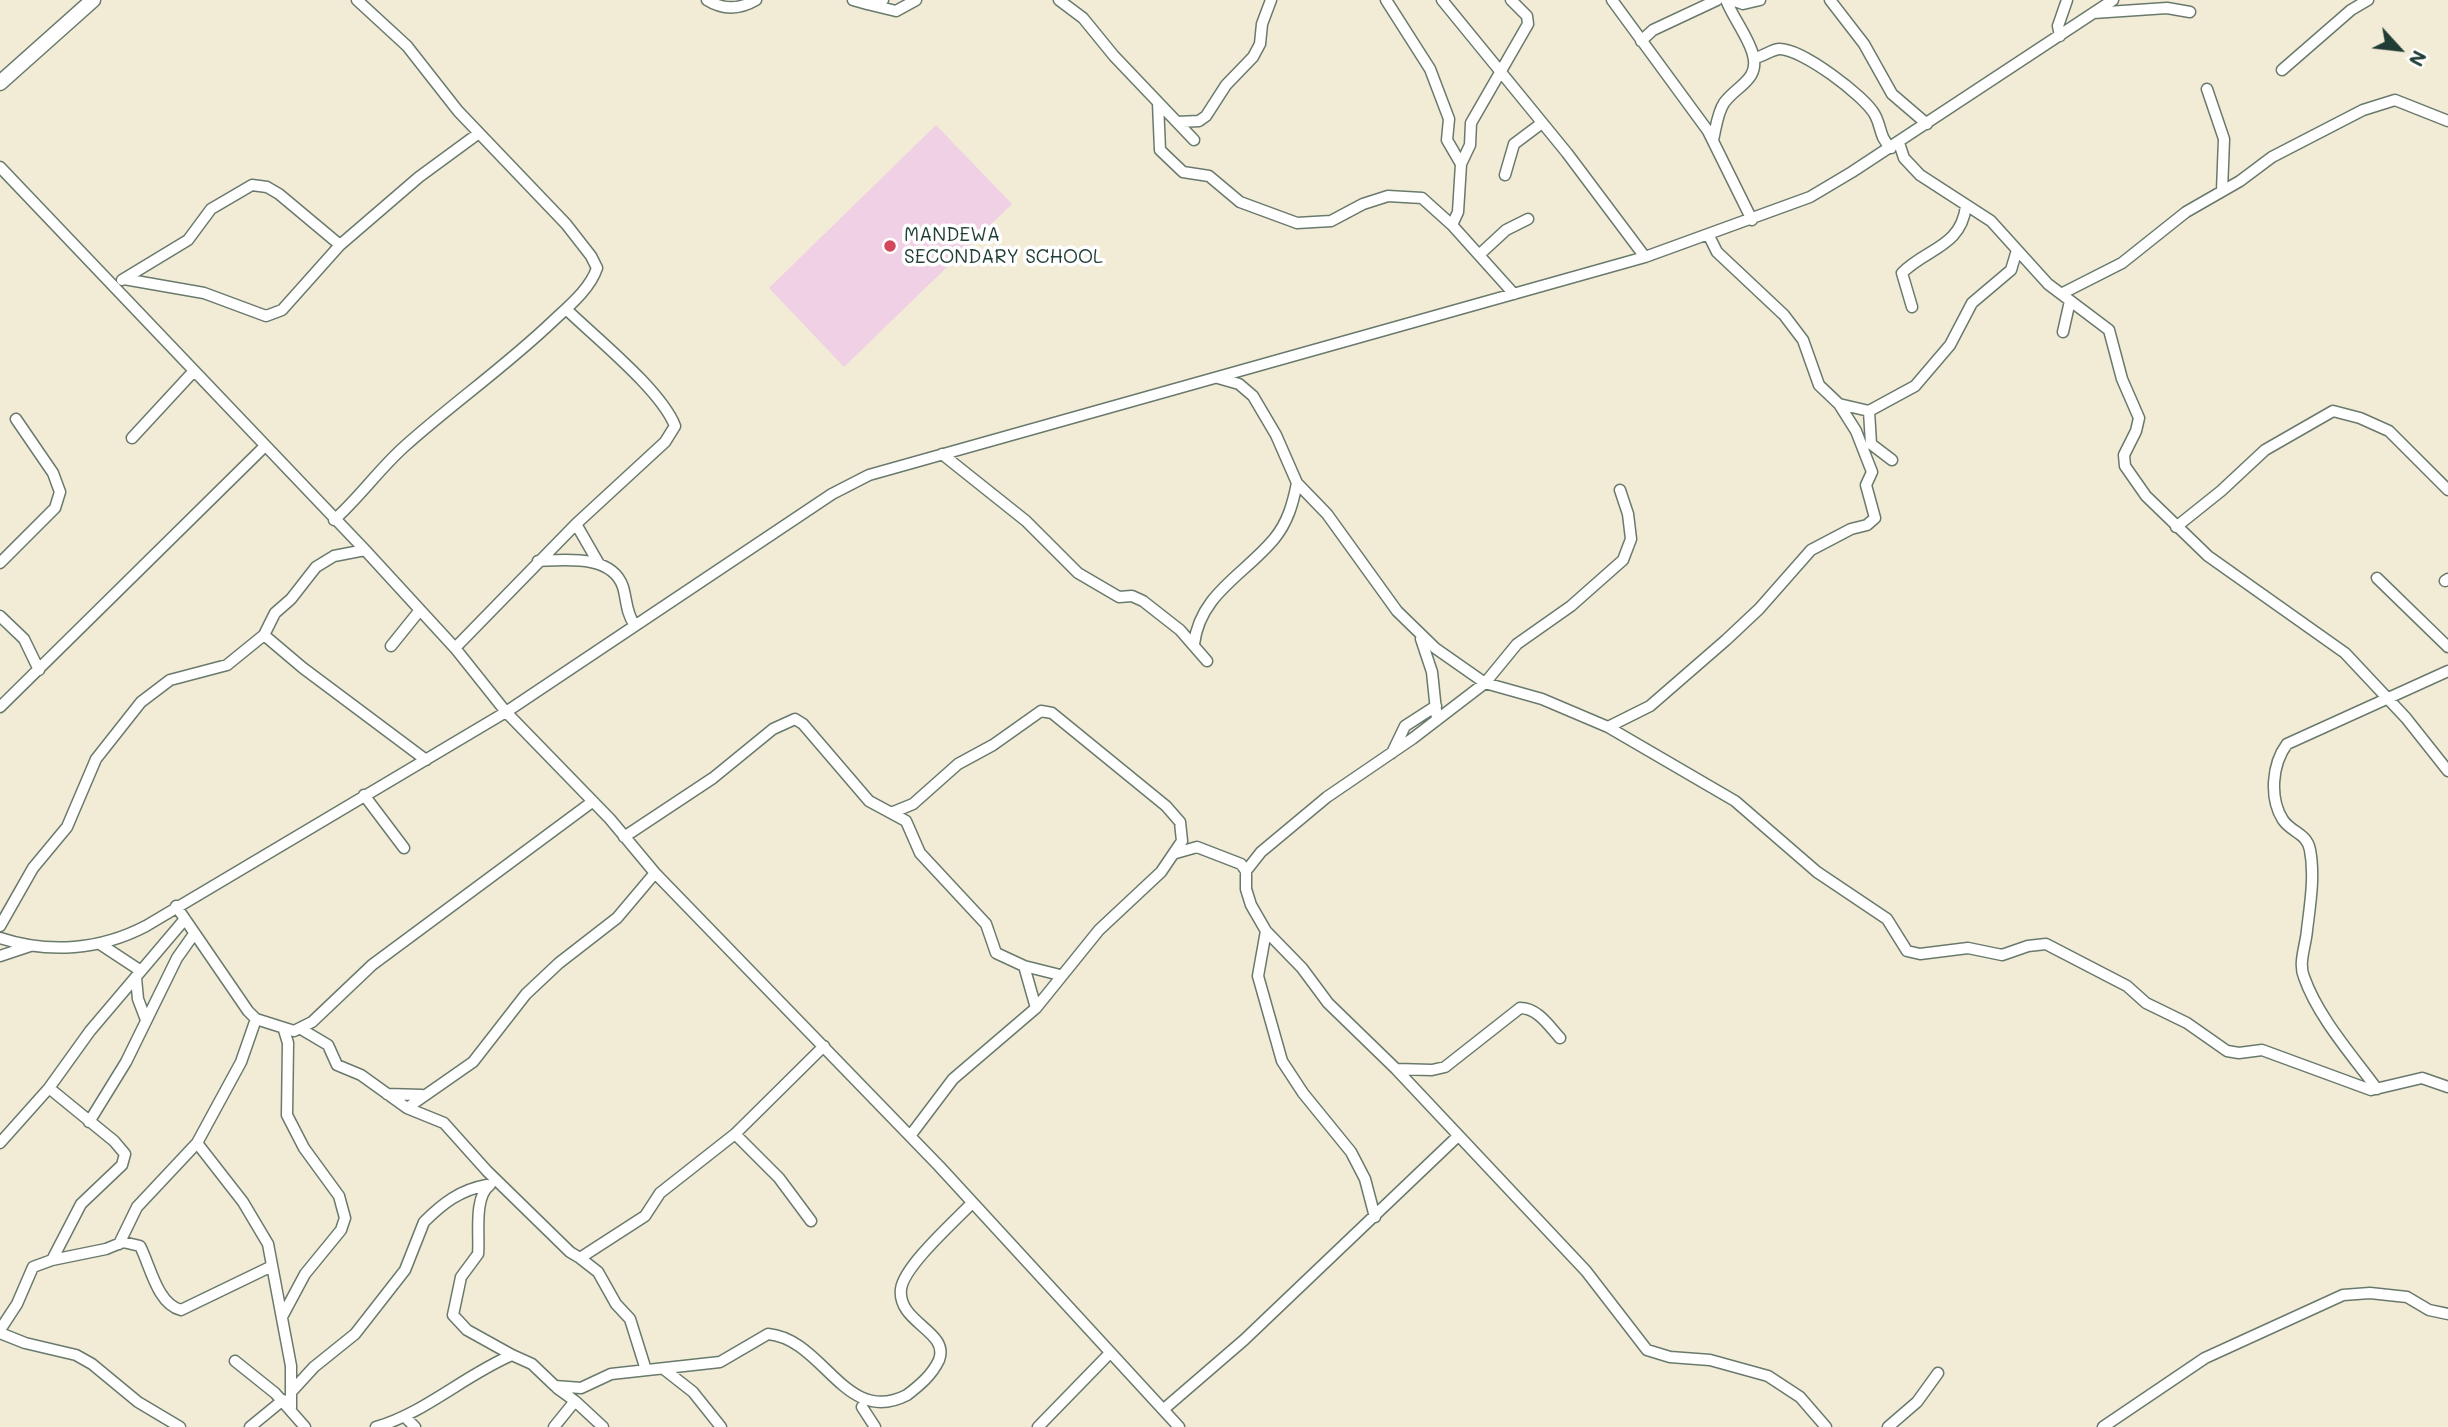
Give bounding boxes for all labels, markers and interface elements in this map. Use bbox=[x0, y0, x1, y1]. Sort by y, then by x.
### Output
north arrow bbox=[2364, 14, 2434, 84]
text: N bbox=[2404, 47, 2433, 71]
place label: MANDEWA SECONDARY SCHOOL bbox=[904, 224, 1103, 268]
marker: MANDEWA SECONDARY SCHOOL bbox=[882, 238, 898, 254]

